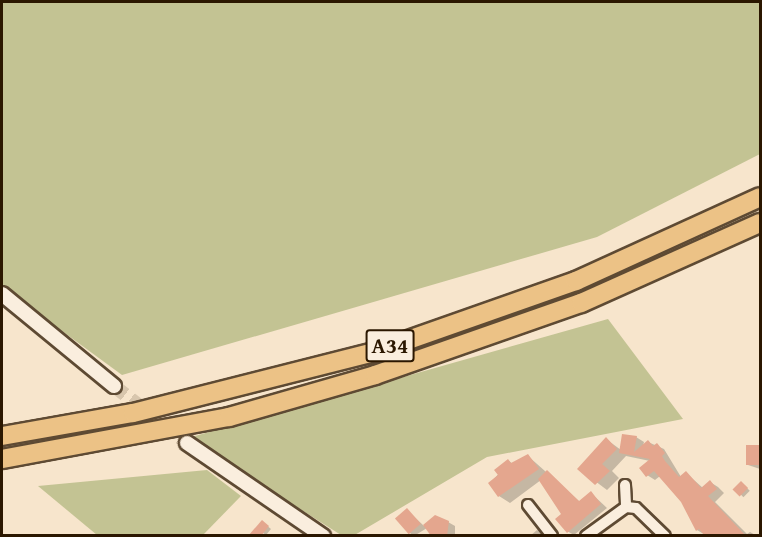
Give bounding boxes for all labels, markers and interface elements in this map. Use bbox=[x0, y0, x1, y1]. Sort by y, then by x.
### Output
road number: A34 bbox=[364, 327, 416, 365]

